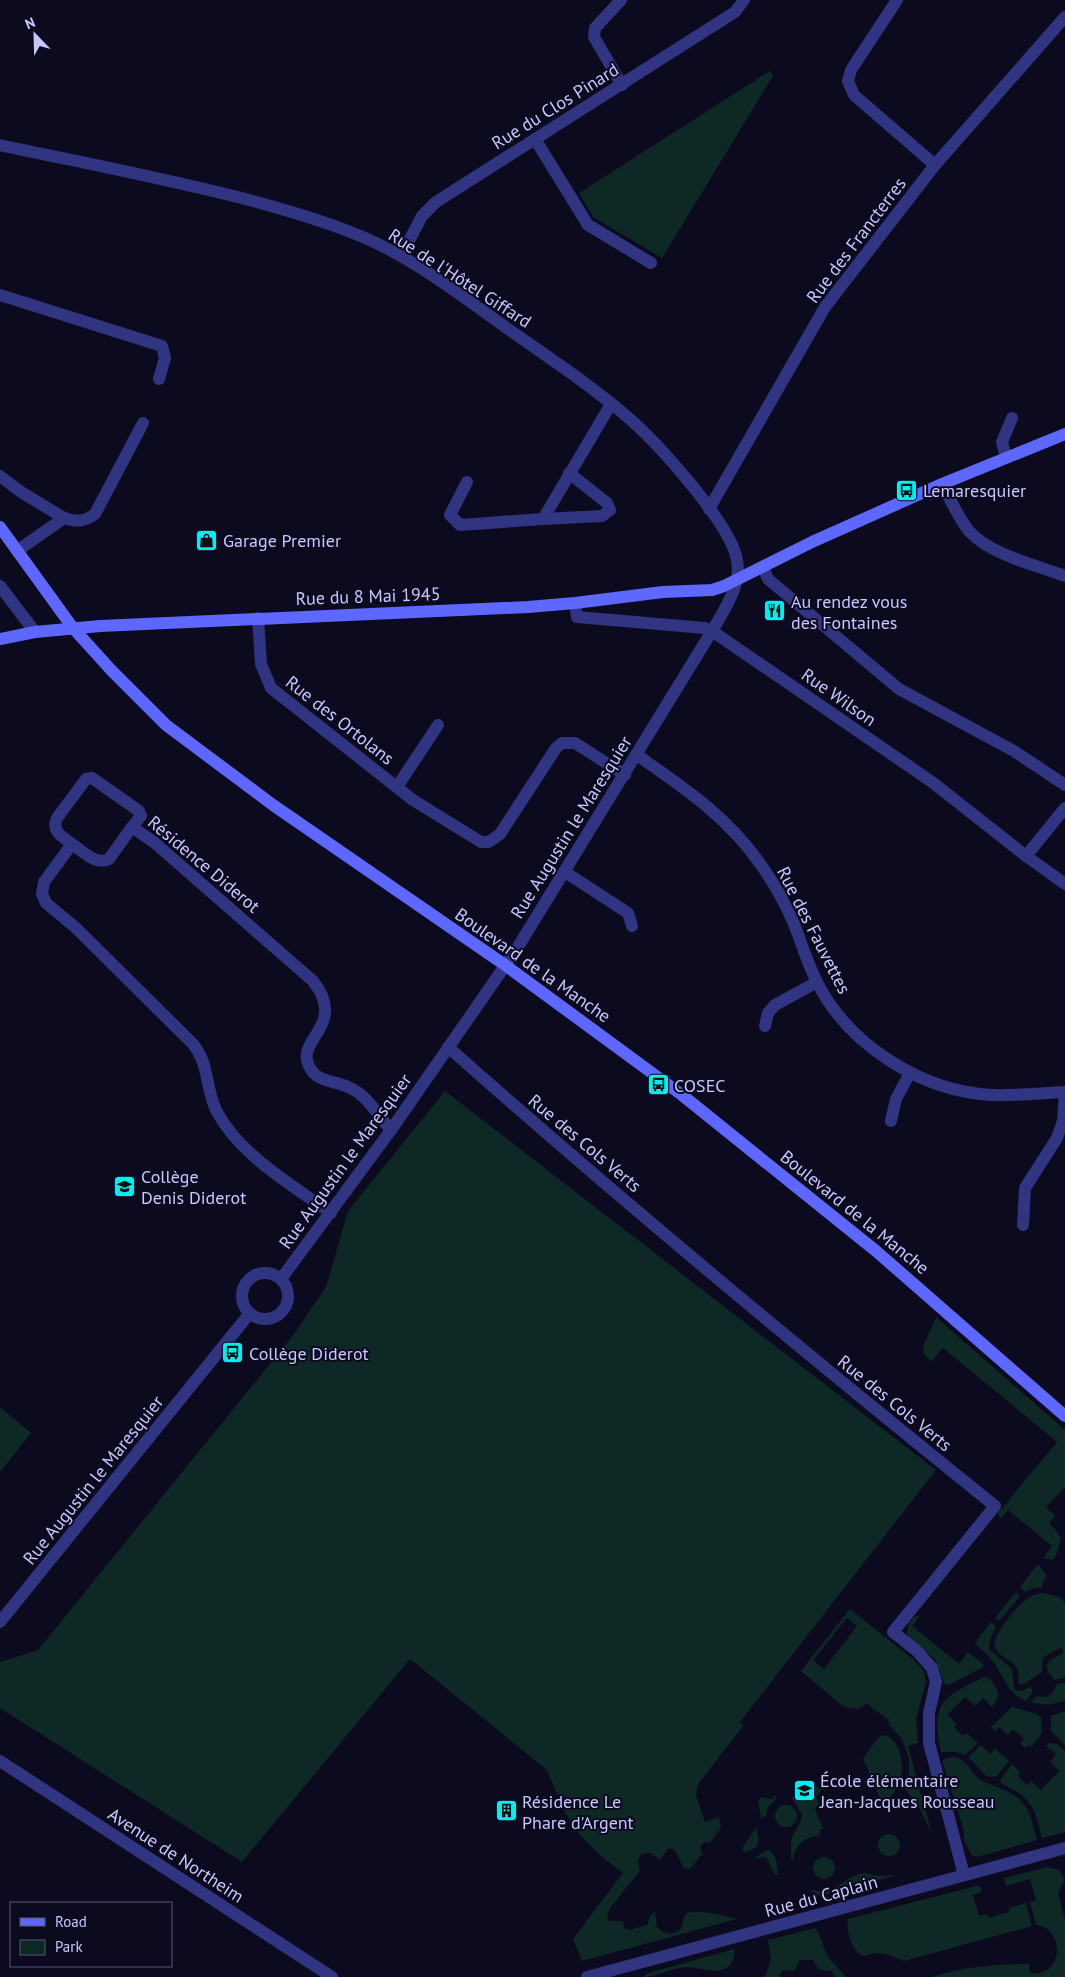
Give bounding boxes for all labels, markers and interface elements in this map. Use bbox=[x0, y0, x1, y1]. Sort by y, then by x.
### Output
north arrow bbox=[10, 10, 60, 60]
text: N bbox=[22, 13, 38, 33]
street label: Rue du Clos Pinard bbox=[487, 58, 623, 154]
street label: Rue des Francterres bbox=[801, 172, 911, 308]
street label: Rue de l'Hôtel Giffard bbox=[384, 223, 536, 333]
bus stop icon: Lemaresquier bbox=[895, 478, 919, 502]
place label: Lemaresquier bbox=[923, 479, 1026, 502]
shop icon: Garage Premier bbox=[195, 528, 219, 552]
place label: Garage Premier bbox=[223, 529, 341, 552]
street label: Rue du 8 Mai 1945 bbox=[295, 582, 441, 610]
place label: Au rendez vous des Fontaines bbox=[791, 590, 907, 634]
restaurant icon: Au rendez vous des Fontaines bbox=[763, 599, 787, 623]
street label: Rue Wilson bbox=[797, 663, 881, 731]
street label: Rue des Ortolans bbox=[281, 670, 399, 770]
street label: Rue Augustin le Maresquier bbox=[505, 731, 637, 923]
street label: Résidence Diderot bbox=[143, 811, 265, 917]
street label: Rue des Fauvettes bbox=[772, 863, 856, 997]
street label: Boulevard de la Manche bbox=[451, 903, 615, 1027]
street label: Rue Augustin le Maresquier bbox=[274, 1069, 416, 1253]
bus stop icon: COSEC bbox=[646, 1073, 670, 1097]
place label: COSEC bbox=[674, 1074, 726, 1097]
street label: Rue des Cols Verts bbox=[524, 1089, 646, 1197]
street label: Boulevard de la Manche bbox=[776, 1145, 934, 1279]
place label: Collège Denis Diderot bbox=[141, 1165, 246, 1209]
school or university icon: Collège Denis Diderot bbox=[113, 1174, 137, 1198]
bus stop icon: Collège Diderot bbox=[221, 1341, 245, 1365]
place label: Collège Diderot bbox=[249, 1342, 369, 1365]
street label: Rue des Cols Verts bbox=[833, 1350, 957, 1456]
street label: Rue Augustin le Maresquier bbox=[18, 1391, 168, 1569]
place label: École élémentaire Jean-Jacques Rousseau bbox=[819, 1769, 995, 1813]
school or university icon: École élémentaire Jean-Jacques Rousseau bbox=[792, 1778, 816, 1802]
place label: Résidence Le Phare d'Argent bbox=[522, 1790, 634, 1834]
building icon: Résidence Le Phare d'Argent bbox=[494, 1799, 518, 1823]
street label: Avenue de Northeim bbox=[104, 1802, 248, 1908]
street label: Rue du Caplain bbox=[762, 1870, 880, 1922]
legend bbox=[10, 1902, 172, 1967]
text: Road bbox=[55, 1912, 87, 1931]
text: Park bbox=[55, 1937, 83, 1956]

